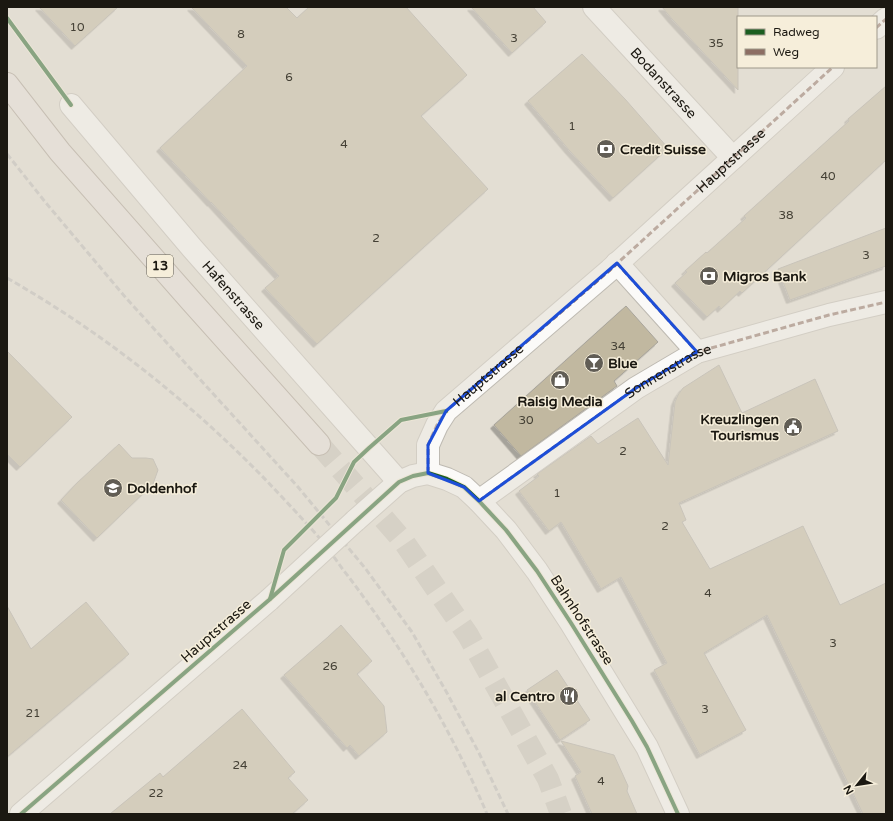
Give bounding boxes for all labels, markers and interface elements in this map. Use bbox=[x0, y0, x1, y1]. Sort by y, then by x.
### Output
legend bbox=[737, 16, 877, 68]
house number: 10 bbox=[69, 20, 85, 34]
text: Radweg bbox=[773, 25, 820, 39]
house number: 8 bbox=[237, 27, 245, 41]
house number: 3 bbox=[510, 31, 518, 45]
house number: 35 bbox=[708, 36, 724, 50]
street label: Bodanstrasse bbox=[627, 44, 701, 122]
text: Weg bbox=[773, 45, 799, 59]
house number: 6 bbox=[285, 70, 293, 84]
house number: 1 bbox=[568, 119, 576, 133]
street label: Hauptstrasse bbox=[692, 124, 769, 196]
house number: 4 bbox=[340, 137, 348, 151]
bank icon: Credit Suisse bbox=[595, 138, 617, 160]
place label: Credit Suisse bbox=[620, 141, 706, 158]
house number: 40 bbox=[820, 169, 836, 183]
house number: 38 bbox=[778, 208, 794, 222]
house number: 2 bbox=[372, 231, 380, 245]
house number: 3 bbox=[862, 248, 870, 262]
road number: 13 bbox=[147, 255, 173, 277]
street label: Hafenstrasse bbox=[199, 257, 269, 333]
bank icon: Migros Bank bbox=[698, 265, 720, 287]
place label: Migros Bank bbox=[723, 268, 807, 285]
house number: 34 bbox=[610, 339, 626, 353]
street label: Hauptstrasse bbox=[449, 340, 527, 410]
street label: Sonnenstrasse bbox=[621, 340, 713, 402]
bar icon: Blue bbox=[583, 352, 605, 374]
place label: Blue bbox=[608, 355, 638, 372]
shop icon: Raisig Media bbox=[549, 369, 571, 391]
place label: Raisig Media bbox=[517, 393, 603, 410]
place label: Kreuzlingen Tourismus bbox=[700, 411, 779, 444]
house number: 30 bbox=[518, 413, 534, 427]
public building icon: Kreuzlingen Tourismus bbox=[782, 416, 804, 438]
house number: 2 bbox=[619, 444, 627, 458]
school or university icon: Doldenhof bbox=[102, 477, 124, 499]
place label: Doldenhof bbox=[127, 480, 197, 497]
house number: 1 bbox=[553, 486, 561, 500]
house number: 2 bbox=[661, 519, 669, 533]
street label: Bahnhofstrasse bbox=[547, 572, 617, 668]
house number: 4 bbox=[704, 586, 712, 600]
street label: Hauptstrasse bbox=[177, 596, 255, 666]
house number: 3 bbox=[829, 636, 837, 650]
house number: 26 bbox=[322, 659, 338, 673]
restaurant icon: al Centro bbox=[558, 685, 580, 707]
place label: al Centro bbox=[495, 688, 555, 705]
house number: 3 bbox=[701, 702, 709, 716]
house number: 21 bbox=[25, 706, 41, 720]
house number: 24 bbox=[232, 758, 248, 772]
north arrow bbox=[837, 765, 877, 805]
house number: 4 bbox=[597, 774, 605, 788]
text: N bbox=[841, 783, 857, 797]
house number: 22 bbox=[148, 786, 164, 800]

